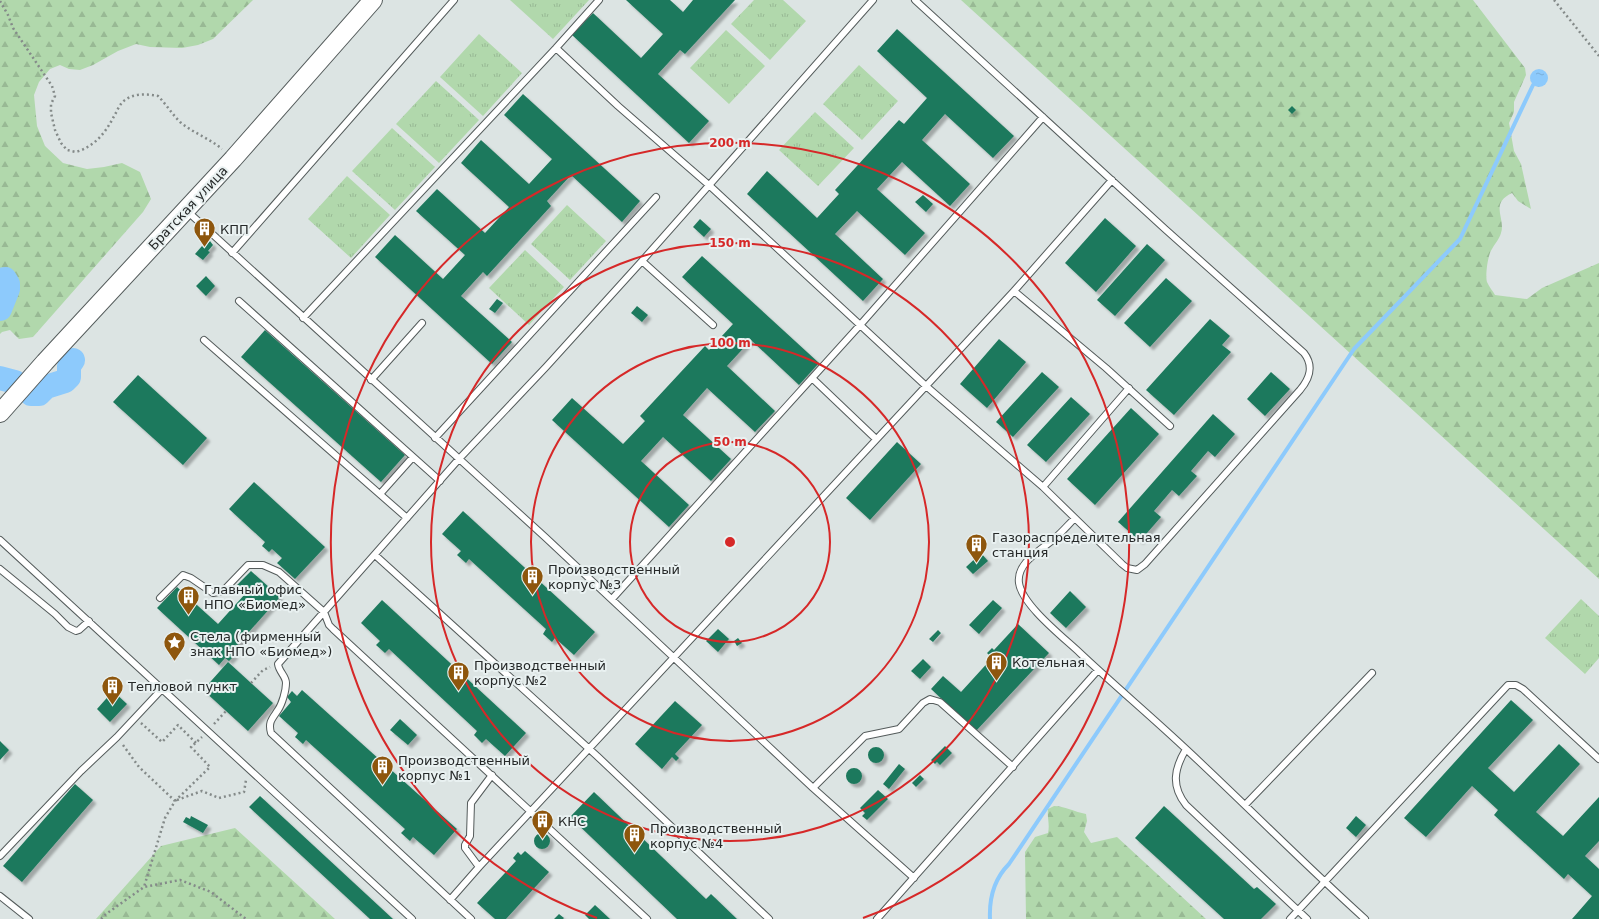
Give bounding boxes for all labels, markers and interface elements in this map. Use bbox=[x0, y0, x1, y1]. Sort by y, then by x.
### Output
text: 200 m bbox=[709, 136, 751, 150]
street label: Братская улица bbox=[145, 163, 231, 253]
building icon: КПП bbox=[191, 216, 217, 249]
place label: КПП bbox=[220, 222, 249, 237]
text: 150 m bbox=[709, 236, 751, 250]
text: 100 m bbox=[709, 336, 751, 350]
text: 50 m bbox=[713, 435, 747, 449]
place label: Газораспределительная станция bbox=[992, 530, 1160, 560]
building icon: Газораспределительная станция bbox=[964, 531, 990, 564]
centre of rings bbox=[723, 535, 737, 549]
place label: Производственный корпус №3 bbox=[548, 562, 680, 592]
building icon: Производственный корпус №3 bbox=[520, 563, 546, 596]
place label: Главный офис НПО «Биомед» bbox=[204, 582, 306, 612]
building icon: Главный офис НПО «Биомед» bbox=[175, 583, 201, 616]
place label: Стела (фирменный знак НПО «Биомед») bbox=[190, 629, 332, 659]
place icon: Стела (фирменный знак НПО «Биомед») bbox=[162, 630, 188, 663]
building icon: Котельная bbox=[983, 649, 1009, 682]
place label: Котельная bbox=[1012, 655, 1085, 670]
place label: Производственный корпус №2 bbox=[474, 658, 606, 688]
building icon: Производственный корпус №2 bbox=[446, 659, 472, 692]
building icon: Тепловой пункт bbox=[99, 673, 125, 706]
place label: Тепловой пункт bbox=[127, 679, 237, 694]
place label: Производственный корпус №1 bbox=[398, 753, 530, 783]
building icon: Производственный корпус №1 bbox=[370, 754, 396, 787]
building icon: КНС bbox=[529, 808, 555, 841]
place label: КНС bbox=[558, 814, 586, 829]
place label: Производственный корпус №4 bbox=[650, 821, 782, 851]
building icon: Производственный корпус №4 bbox=[622, 822, 648, 855]

